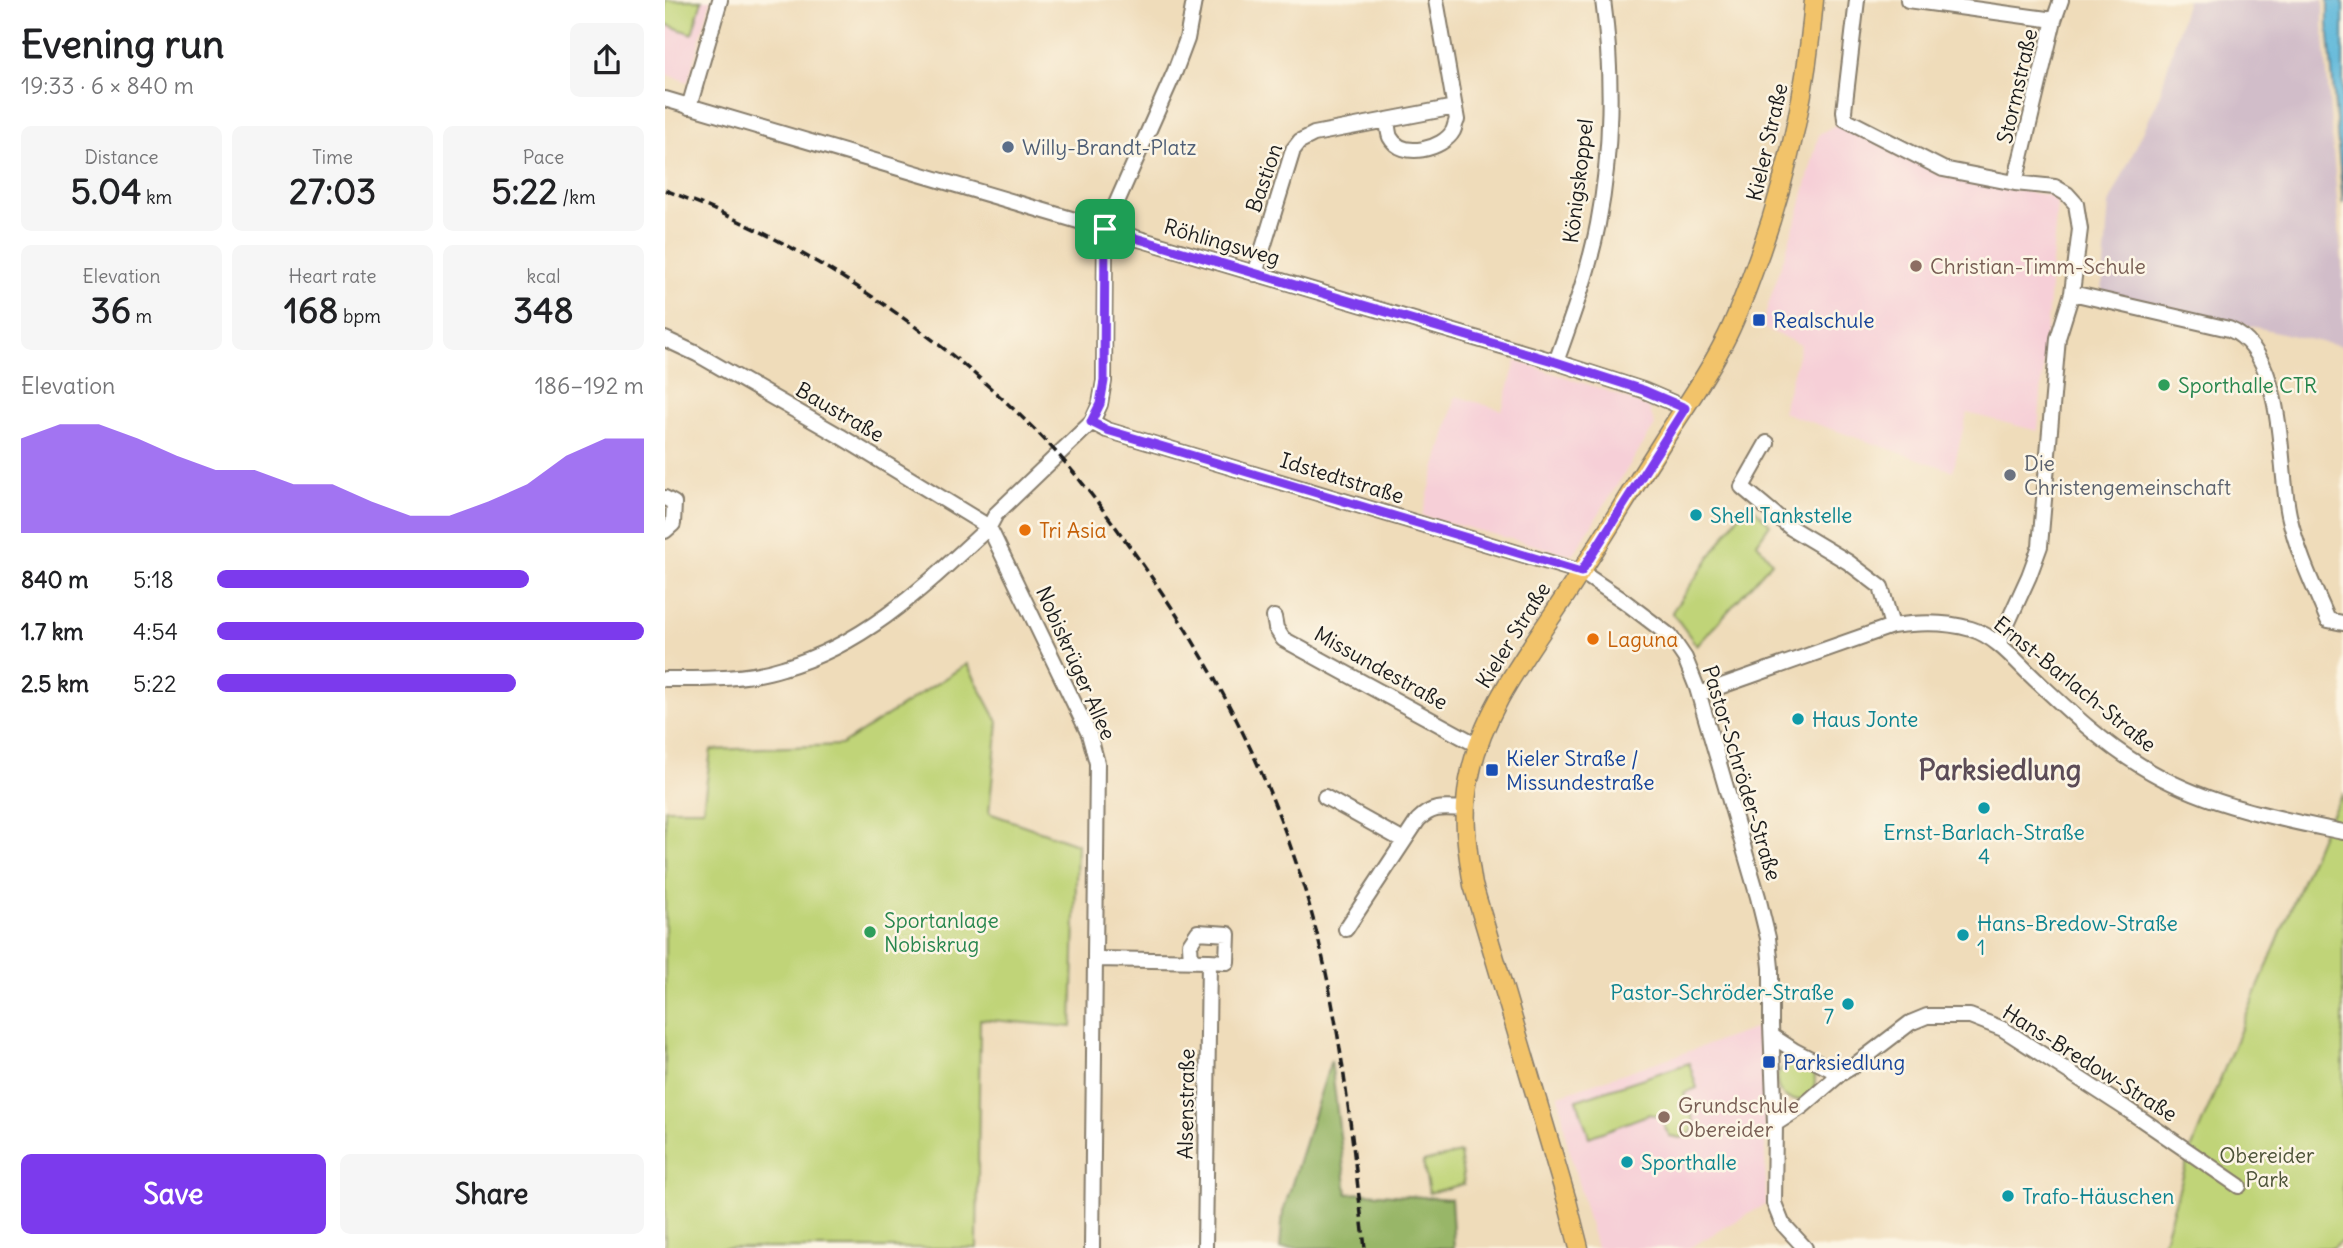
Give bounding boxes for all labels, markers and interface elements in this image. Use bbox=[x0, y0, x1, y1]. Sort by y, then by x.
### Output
text: Evening run bbox=[21, 21, 224, 68]
button: share bbox=[570, 23, 644, 97]
street label: Stormstraße bbox=[1991, 26, 2043, 146]
text: 19:33 · 6 × 840 m bbox=[21, 71, 194, 100]
street label: Kieler Straße bbox=[1740, 80, 1794, 204]
street label: Königskoppel bbox=[1557, 117, 1599, 245]
place label: Willy-Brandt-Platz bbox=[1022, 134, 1197, 161]
marker: Willy-Brandt-Platz bbox=[1000, 139, 1016, 155]
street label: Bastion bbox=[1240, 140, 1288, 216]
text: Distance bbox=[84, 145, 159, 169]
text: Time bbox=[312, 145, 353, 169]
text: Pace bbox=[523, 145, 564, 169]
text: 5.04 bbox=[71, 169, 141, 213]
text: 27:03 bbox=[289, 169, 376, 213]
text: 5:22 bbox=[491, 169, 558, 213]
text: km bbox=[141, 185, 172, 209]
text: /km bbox=[558, 185, 596, 209]
pin bbox=[1075, 199, 1135, 259]
icon: arrive bbox=[1086, 210, 1124, 248]
street label: Röhlingsweg bbox=[1161, 213, 1283, 271]
place label: Christian-Timm-Schule bbox=[1930, 253, 2146, 280]
marker: Christian-Timm-Schule bbox=[1908, 258, 1924, 274]
text: Elevation bbox=[83, 264, 160, 288]
text: Heart rate bbox=[288, 264, 377, 288]
text: kcal bbox=[526, 264, 561, 288]
text: 36 bbox=[91, 288, 131, 332]
text: 168 bbox=[284, 288, 338, 332]
text: 348 bbox=[513, 288, 574, 332]
text: m bbox=[131, 304, 152, 328]
text: bpm bbox=[338, 304, 381, 328]
place label: Realschule bbox=[1773, 307, 1874, 334]
marker: Realschule bbox=[1751, 312, 1767, 328]
text: Elevation bbox=[21, 371, 115, 400]
text: 186–192 m bbox=[535, 371, 644, 400]
place label: Sporthalle CTR bbox=[2178, 372, 2317, 399]
street label: Baustraße bbox=[791, 376, 889, 448]
marker: Sporthalle CTR bbox=[2156, 377, 2172, 393]
street label: Idstedtstraße bbox=[1277, 446, 1407, 510]
place label: Die Christengemeinschaft bbox=[2024, 450, 2231, 501]
marker: Die Christengemeinschaft bbox=[2002, 467, 2018, 483]
place label: Shell Tankstelle bbox=[1710, 502, 1852, 529]
marker: Shell Tankstelle bbox=[1688, 507, 1704, 523]
place label: Tri Asia bbox=[1039, 517, 1107, 544]
marker: Tri Asia bbox=[1017, 522, 1033, 538]
text: 840 m bbox=[21, 565, 88, 594]
text: 5:18 bbox=[133, 565, 174, 594]
street label: Kieler Straße bbox=[1470, 577, 1556, 693]
street label: Nobiskrüger Allee bbox=[1030, 582, 1122, 744]
street label: Ernst-Barlach-Straße bbox=[1988, 610, 2162, 758]
text: 1.7 km bbox=[21, 617, 84, 646]
text: 4:54 bbox=[133, 617, 178, 646]
street label: Missundestraße bbox=[1310, 620, 1452, 716]
place label: Laguna bbox=[1607, 626, 1678, 653]
marker: Laguna bbox=[1585, 631, 1601, 647]
street label: Pastor-Schröder-Straße bbox=[1696, 662, 1788, 884]
text: 2.5 km bbox=[21, 669, 89, 698]
text: 5:22 bbox=[133, 669, 177, 698]
place label: Haus Jonte bbox=[1812, 706, 1918, 733]
marker: Haus Jonte bbox=[1790, 711, 1806, 727]
place label: Kieler Straße / Missundestraße bbox=[1506, 745, 1654, 796]
district label: Parksiedlung bbox=[1919, 752, 2081, 788]
marker: Kieler Straße / Missundestraße bbox=[1484, 762, 1500, 778]
marker: Ernst-Barlach-Straße 4 bbox=[1976, 800, 1992, 816]
place label: Ernst-Barlach-Straße 4 bbox=[1883, 819, 2085, 870]
place label: Sportanlage Nobiskrug bbox=[884, 907, 999, 958]
place label: Hans-Bredow-Straße 1 bbox=[1977, 910, 2178, 961]
marker: Sportanlage Nobiskrug bbox=[862, 924, 878, 940]
marker: Hans-Bredow-Straße 1 bbox=[1955, 927, 1971, 943]
place label: Pastor-Schröder-Straße 7 bbox=[1610, 979, 1834, 1030]
marker: Pastor-Schröder-Straße 7 bbox=[1840, 996, 1856, 1012]
street label: Hans-Bredow-Straße bbox=[1998, 998, 2182, 1128]
street label: Alsenstraße bbox=[1172, 1048, 1200, 1160]
place label: Parksiedlung bbox=[1783, 1049, 1905, 1076]
marker: Parksiedlung bbox=[1761, 1054, 1777, 1070]
place label: Grundschule Obereider bbox=[1678, 1092, 1799, 1143]
marker: Grundschule Obereider bbox=[1656, 1109, 1672, 1125]
park label: Obereider Park bbox=[2219, 1142, 2315, 1193]
place label: Sporthalle bbox=[1641, 1149, 1737, 1176]
button: Save bbox=[21, 1154, 326, 1234]
button: Share bbox=[340, 1154, 644, 1234]
marker: Sporthalle bbox=[1619, 1154, 1635, 1170]
place label: Trafo-Häuschen bbox=[2022, 1183, 2174, 1210]
marker: Trafo-Häuschen bbox=[2000, 1188, 2016, 1204]

